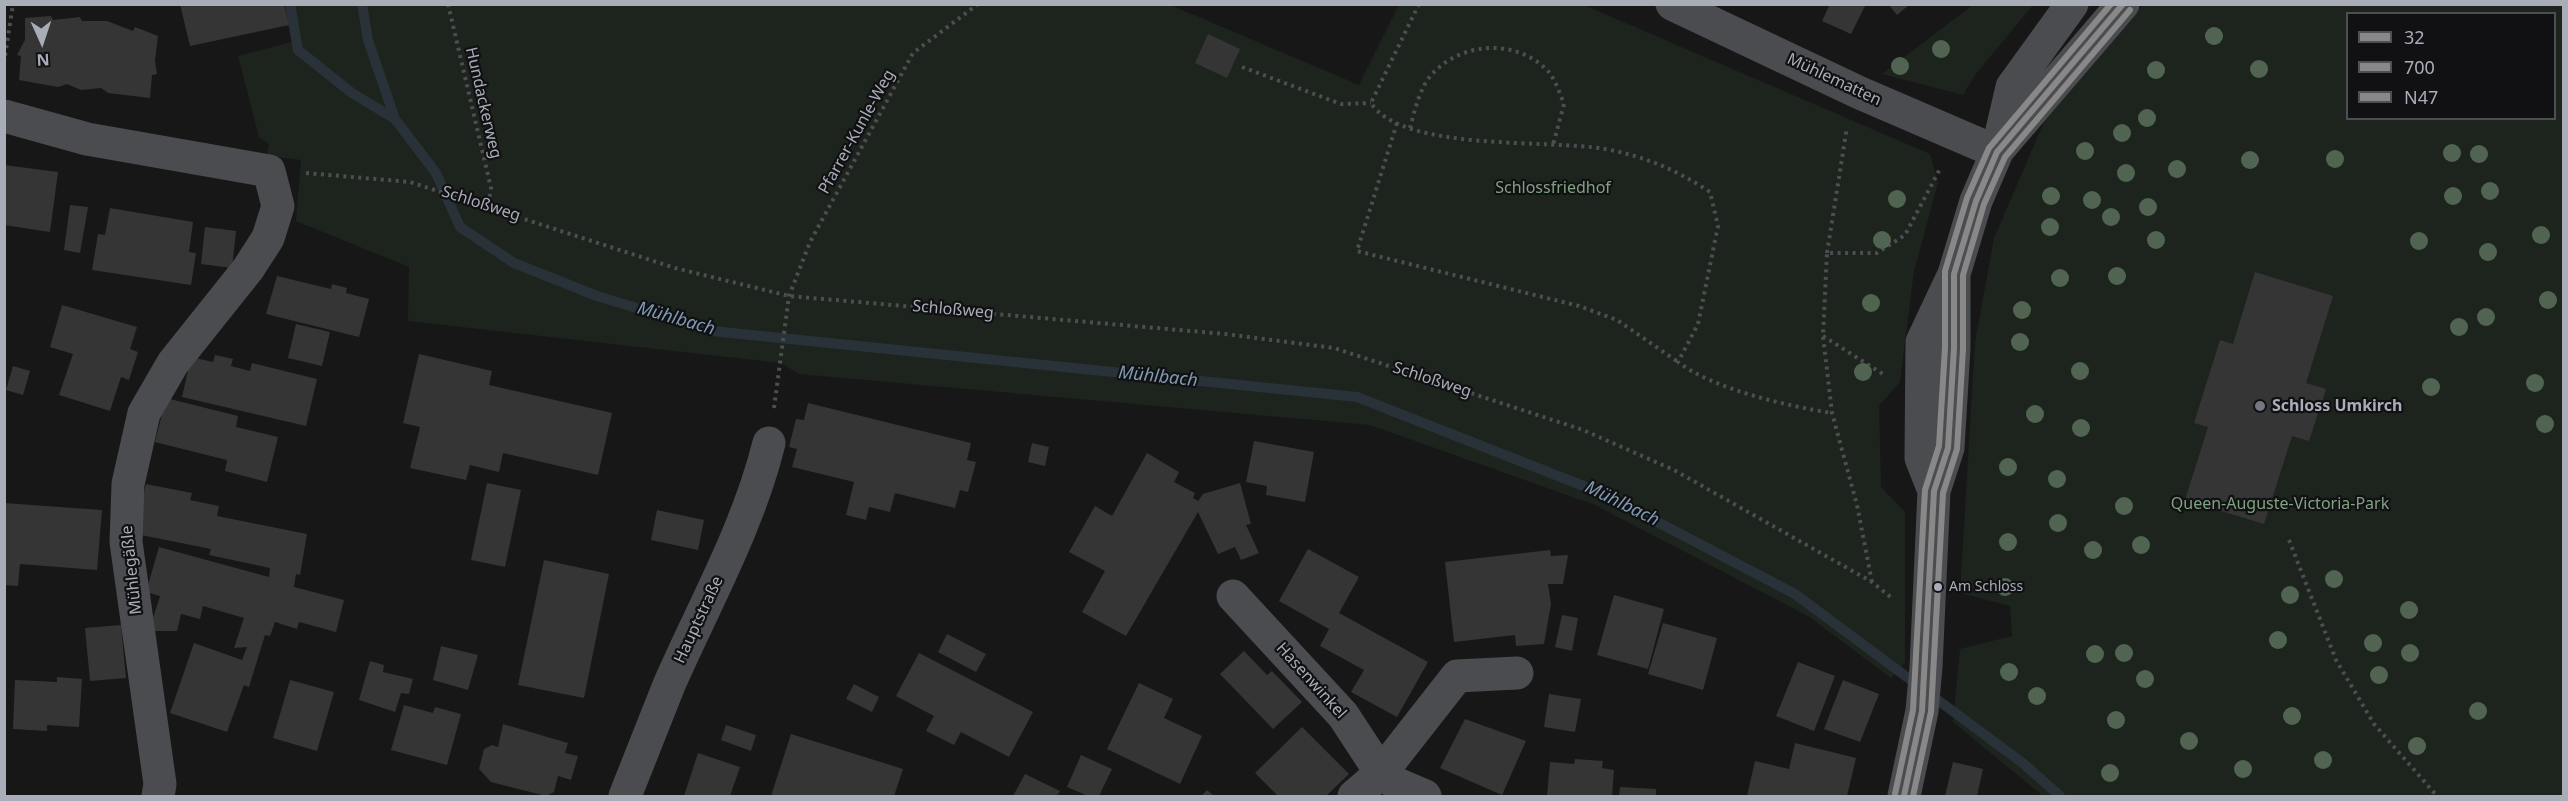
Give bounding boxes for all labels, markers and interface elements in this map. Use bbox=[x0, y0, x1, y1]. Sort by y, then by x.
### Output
north arrow bbox=[12, 12, 72, 72]
legend bbox=[2346, 12, 2556, 120]
text: 32 bbox=[2404, 25, 2425, 49]
street label: Hundackerweg bbox=[461, 45, 505, 161]
text: N bbox=[36, 49, 50, 71]
street label: Mühlematten bbox=[1784, 50, 1884, 110]
text: 700 bbox=[2404, 55, 2435, 79]
street label: Pfarrer-Kunle-Weg bbox=[815, 66, 899, 198]
text: N47 bbox=[2404, 85, 2438, 109]
park label: Schlossfriedhof bbox=[1495, 178, 1611, 198]
street label: Schloßweg bbox=[439, 182, 523, 226]
street label: Schloßweg bbox=[911, 297, 995, 323]
water label: Mühlbach bbox=[635, 298, 717, 340]
street label: Schloßweg bbox=[1390, 358, 1474, 402]
water label: Mühlbach bbox=[1117, 362, 1199, 392]
place label: Schloss Umkirch bbox=[2272, 396, 2402, 416]
marker: Schloss Umkirch bbox=[2253, 399, 2267, 413]
water label: Mühlbach bbox=[1581, 477, 1663, 531]
park label: Queen-Auguste-Victoria-Park bbox=[2171, 494, 2389, 514]
street label: Mühlegäßle bbox=[118, 524, 146, 616]
street label: Hauptstraße bbox=[670, 573, 728, 667]
place label: Am Schloss bbox=[1949, 579, 2023, 595]
marker: Am Schloss bbox=[1932, 581, 1944, 593]
street label: Hasenwinkel bbox=[1272, 639, 1350, 723]

